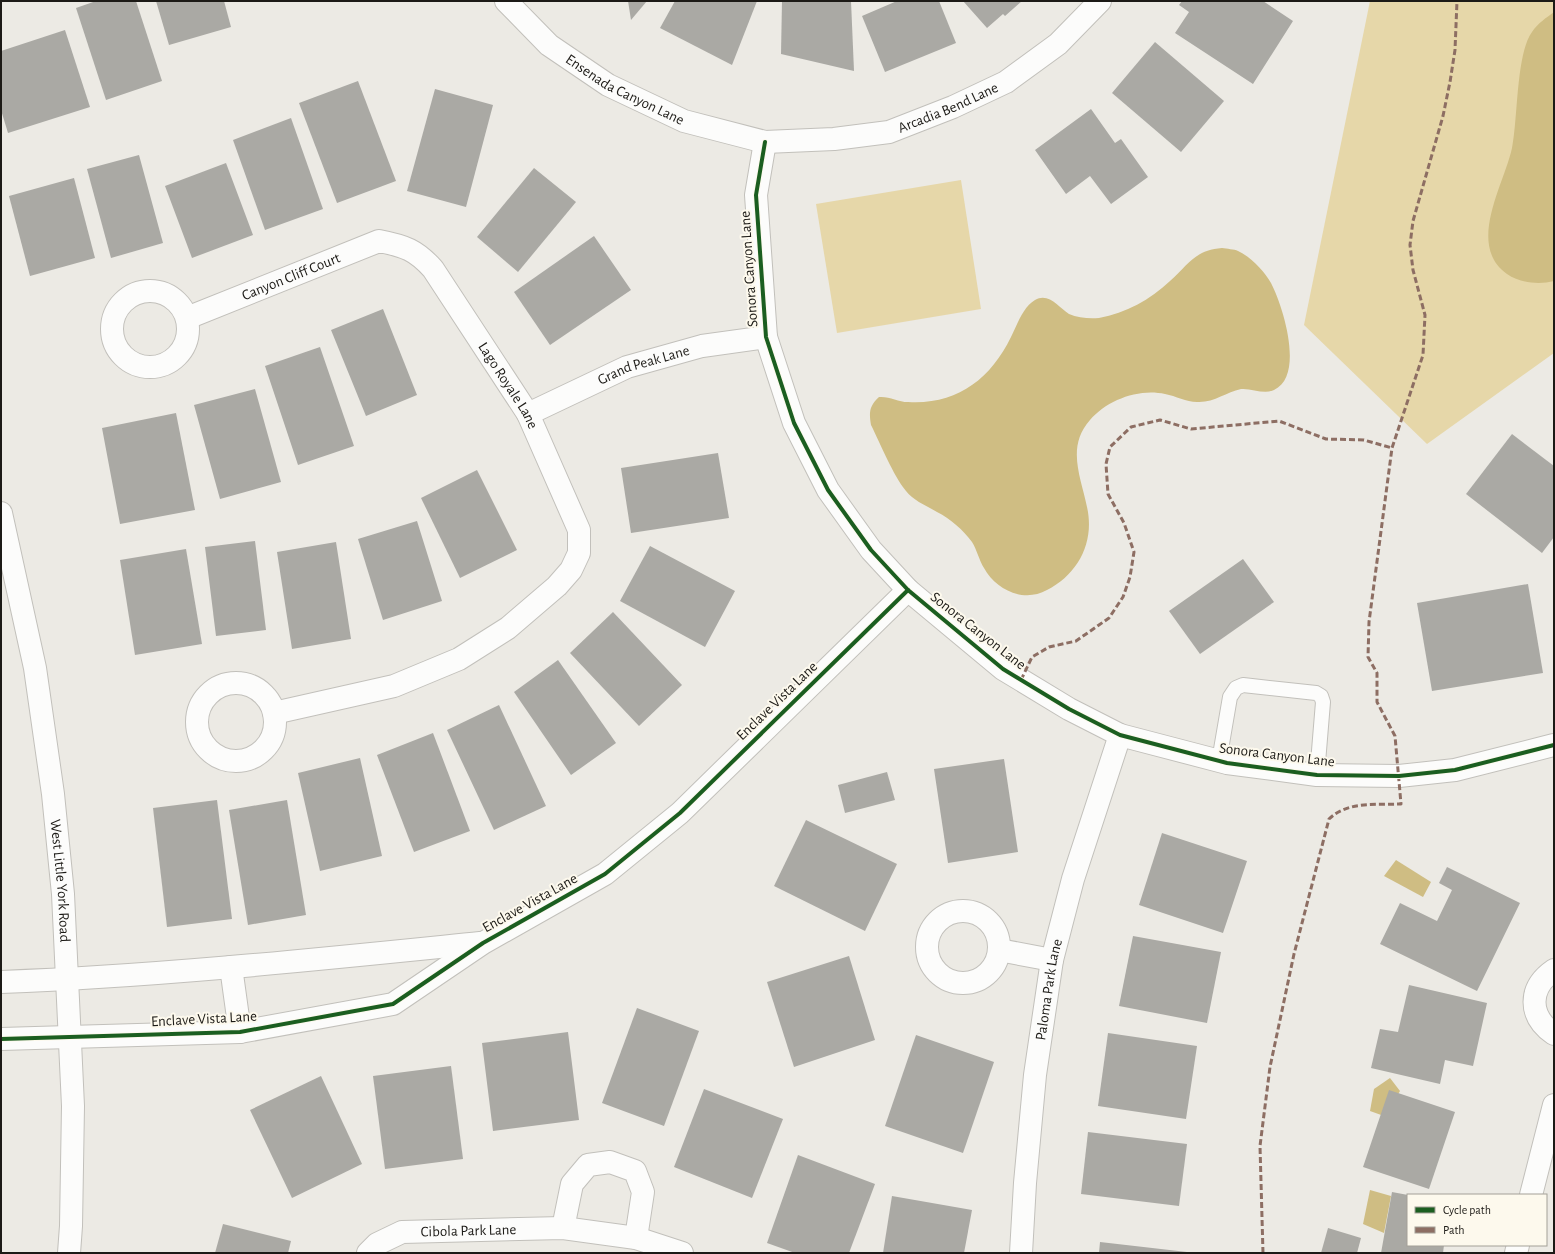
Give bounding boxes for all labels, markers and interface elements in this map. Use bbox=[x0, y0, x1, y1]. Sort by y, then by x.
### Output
street label: Ensenada Canyon Lane bbox=[563, 51, 687, 128]
street label: Arcadia Bend Lane bbox=[896, 79, 1000, 135]
street label: Sonora Canyon Lane bbox=[737, 210, 761, 328]
street label: Canyon Cliff Court bbox=[240, 250, 342, 303]
street label: Lago Royale Lane bbox=[476, 339, 541, 431]
street label: Grand Peak Lane bbox=[595, 342, 691, 387]
street label: Sonora Canyon Lane bbox=[928, 589, 1029, 673]
street label: Enclave Vista Lane bbox=[734, 659, 820, 743]
street label: Sonora Canyon Lane bbox=[1218, 740, 1336, 770]
street label: West Little York Road bbox=[48, 818, 73, 943]
street label: Enclave Vista Lane bbox=[480, 871, 580, 935]
street label: Paloma Park Lane bbox=[1033, 937, 1065, 1041]
street label: Enclave Vista Lane bbox=[151, 1009, 257, 1029]
legend bbox=[1407, 1194, 1547, 1246]
text: Cycle path bbox=[1443, 1204, 1491, 1217]
street label: Cibola Park Lane bbox=[420, 1222, 517, 1239]
text: Path bbox=[1443, 1224, 1465, 1236]

